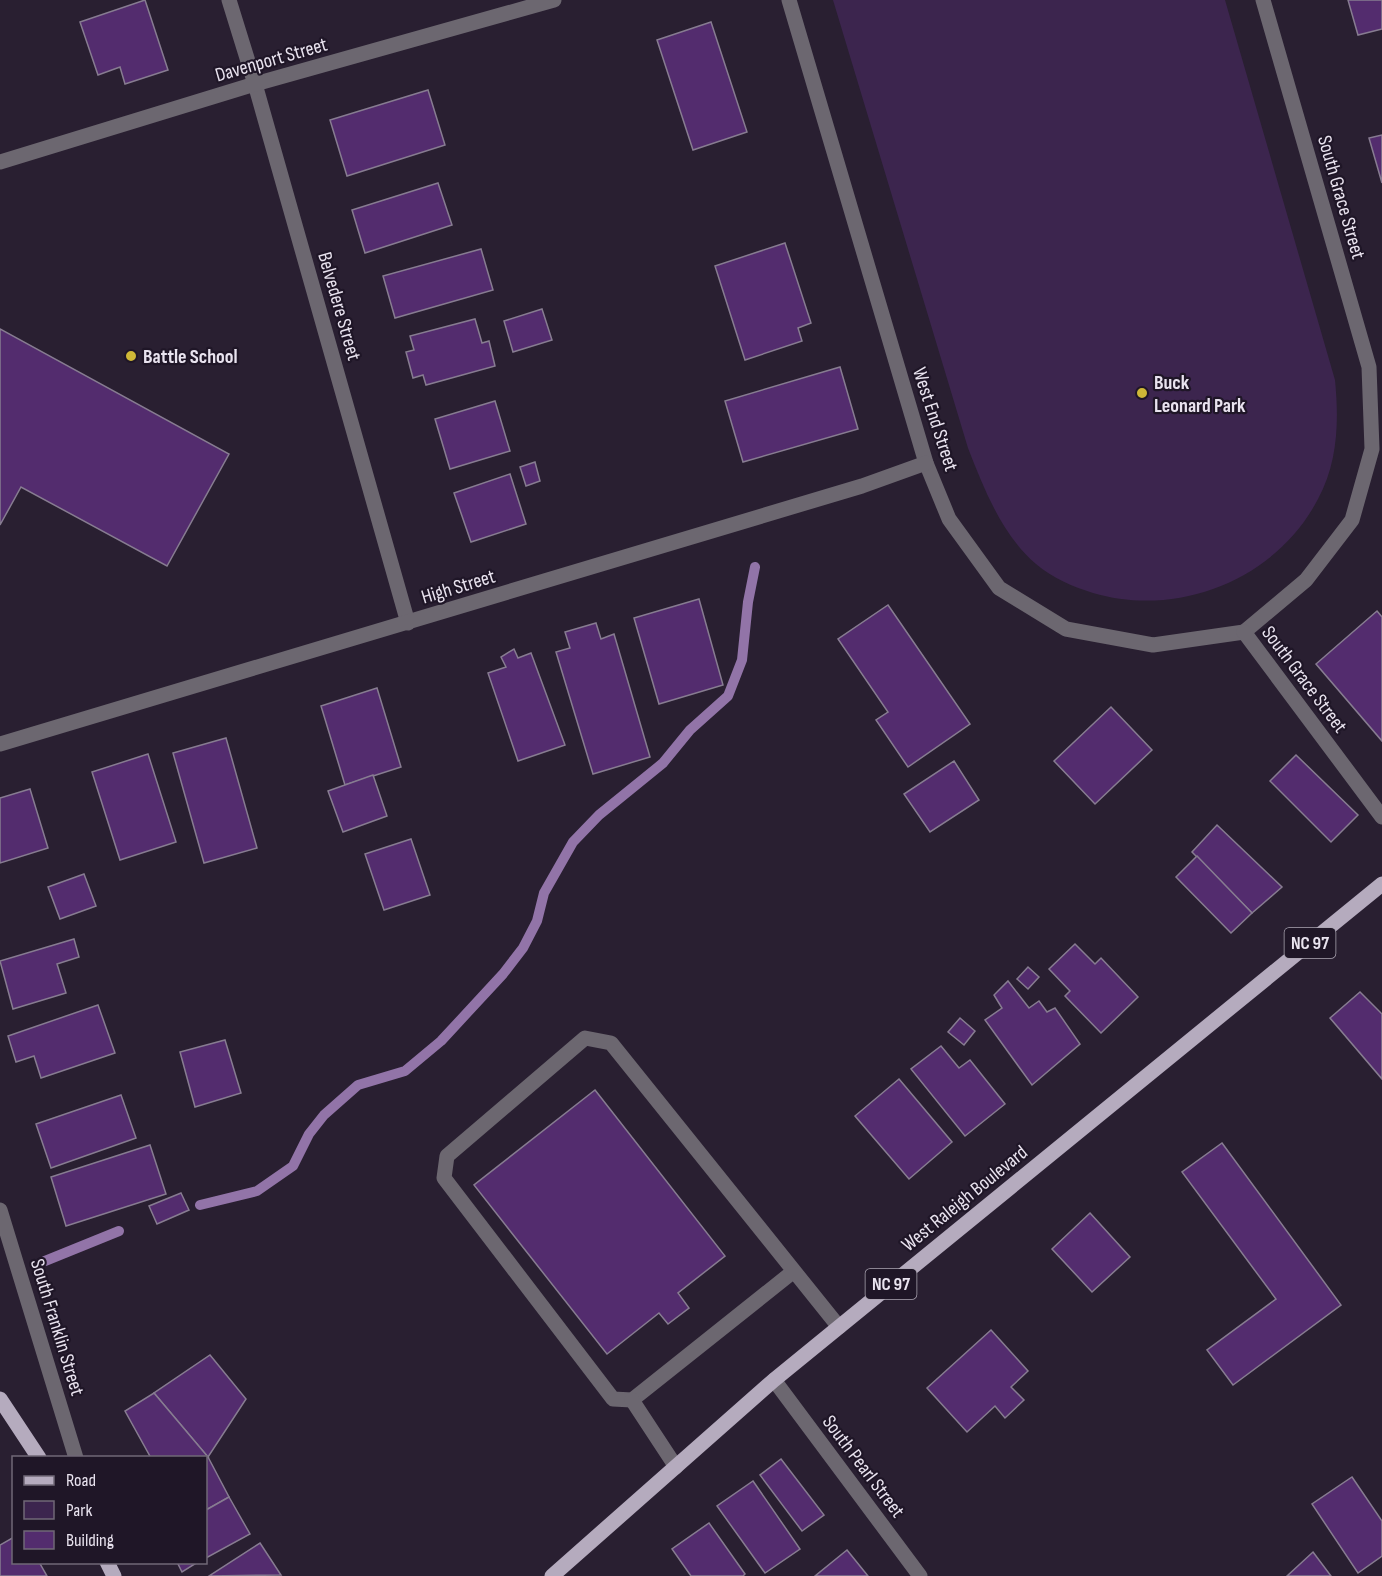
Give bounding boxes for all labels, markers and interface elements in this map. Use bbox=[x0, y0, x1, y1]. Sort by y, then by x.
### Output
street label: Davenport Street bbox=[212, 33, 330, 87]
street label: South Grace Street bbox=[1312, 133, 1370, 262]
street label: Belvedere Street bbox=[312, 249, 366, 363]
place label: Battle School bbox=[143, 345, 238, 369]
marker: Battle School bbox=[124, 349, 138, 363]
street label: West End Street bbox=[907, 364, 963, 474]
place label: Buck Leonard Park bbox=[1154, 371, 1246, 418]
marker: Buck Leonard Park bbox=[1135, 386, 1149, 400]
street label: High Street bbox=[419, 564, 498, 610]
street label: South Grace Street bbox=[1256, 621, 1352, 738]
road number: NC 97 bbox=[1284, 928, 1336, 958]
street label: West Raleigh Boulevard bbox=[897, 1141, 1032, 1257]
street label: South Franklin Street bbox=[25, 1256, 89, 1399]
road number: NC 97 bbox=[866, 1269, 916, 1299]
street label: South Pearl Street bbox=[817, 1411, 910, 1523]
legend bbox=[12, 1456, 207, 1564]
text: Road bbox=[66, 1470, 96, 1491]
text: Park bbox=[66, 1500, 92, 1521]
text: Building bbox=[66, 1530, 114, 1551]

